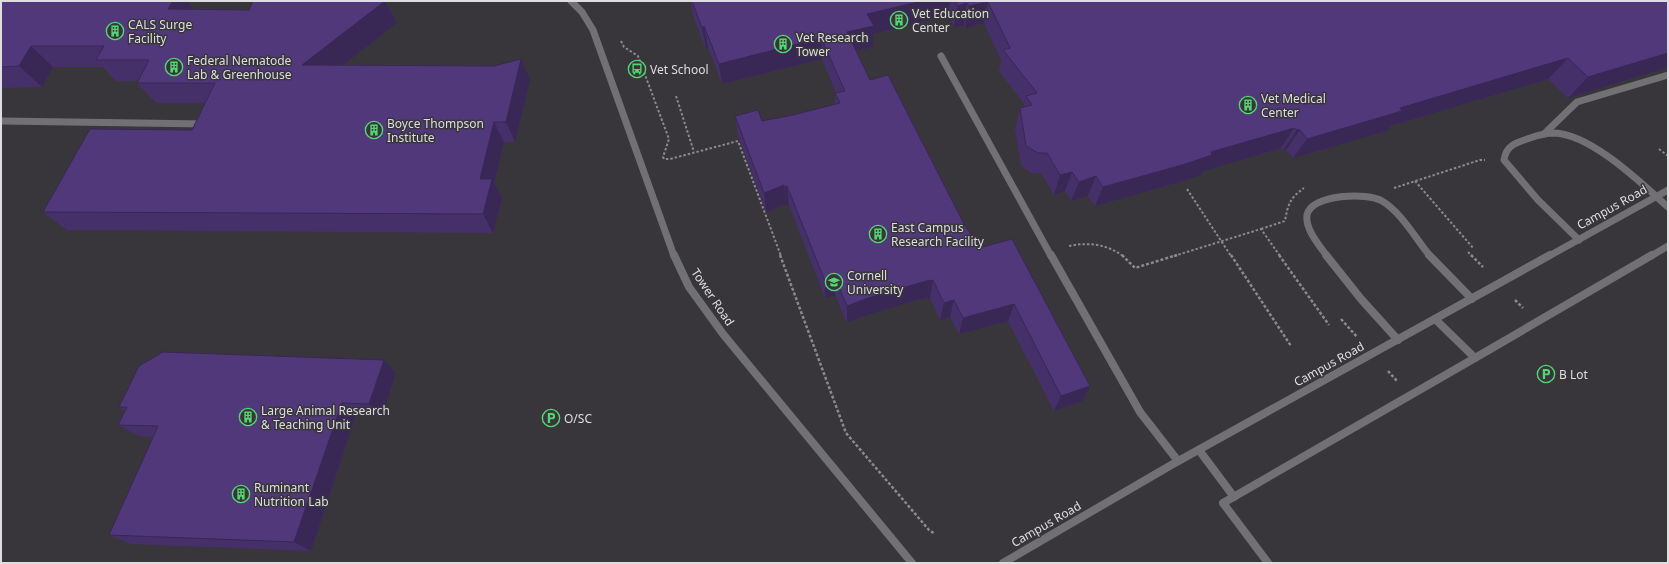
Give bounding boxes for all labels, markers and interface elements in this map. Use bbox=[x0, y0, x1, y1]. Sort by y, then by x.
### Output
place label: Vet Education Center bbox=[912, 5, 989, 36]
building icon: Vet Education Center bbox=[889, 10, 909, 30]
place label: CALS Surge Facility bbox=[128, 16, 192, 47]
building icon: CALS Surge Facility bbox=[105, 21, 125, 41]
place label: Vet Research Tower bbox=[796, 29, 869, 60]
building icon: Vet Research Tower bbox=[773, 34, 793, 54]
place label: Federal Nematode Lab & Greenhouse bbox=[187, 52, 292, 83]
building icon: Federal Nematode Lab & Greenhouse bbox=[164, 57, 184, 77]
bus stop icon: Vet School bbox=[627, 59, 647, 79]
place label: Vet School bbox=[650, 61, 709, 78]
place label: Vet Medical Center bbox=[1261, 90, 1326, 121]
building icon: Vet Medical Center bbox=[1238, 95, 1258, 115]
place label: Boyce Thompson Institute bbox=[387, 115, 484, 146]
building icon: Boyce Thompson Institute bbox=[364, 120, 384, 140]
street label: Campus Road bbox=[1574, 181, 1650, 233]
place label: East Campus Research Facility bbox=[891, 219, 985, 250]
building icon: East Campus Research Facility bbox=[868, 224, 888, 244]
street label: Tower Road bbox=[688, 265, 738, 329]
place label: Cornell University bbox=[847, 267, 904, 298]
school or university icon: Cornell University bbox=[824, 272, 844, 292]
street label: Campus Road bbox=[1291, 338, 1367, 390]
parking icon: B Lot bbox=[1536, 364, 1556, 384]
place label: B Lot bbox=[1559, 366, 1588, 383]
place label: Large Animal Research & Teaching Unit bbox=[261, 402, 390, 433]
building icon: Large Animal Research & Teaching Unit bbox=[238, 407, 258, 427]
parking icon: O/SC bbox=[541, 408, 561, 428]
place label: O/SC bbox=[564, 410, 592, 427]
place label: Ruminant Nutrition Lab bbox=[254, 479, 329, 510]
building icon: Ruminant Nutrition Lab bbox=[231, 484, 251, 504]
street label: Campus Road bbox=[1008, 497, 1084, 551]

